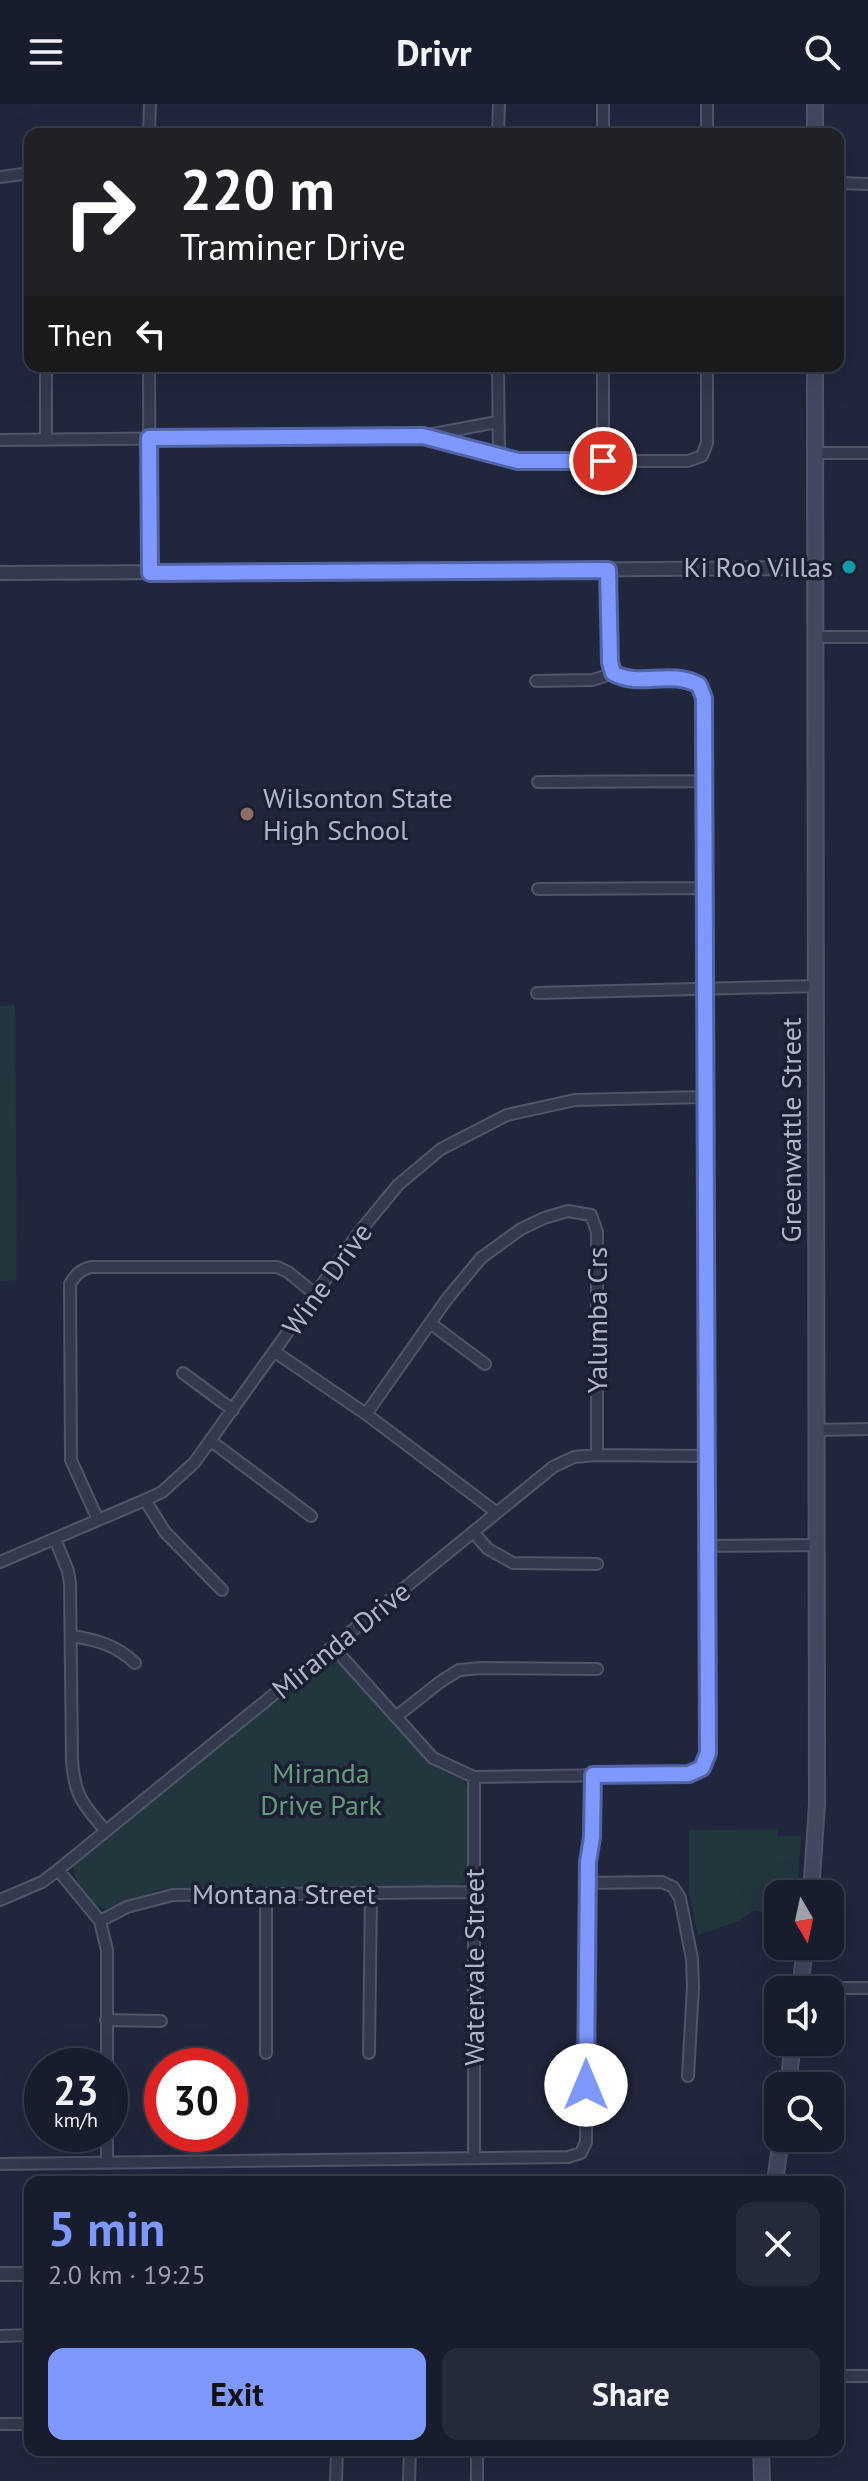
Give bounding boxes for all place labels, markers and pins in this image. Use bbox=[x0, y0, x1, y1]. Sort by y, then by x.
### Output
pin bbox=[569, 427, 637, 495]
place label: Ki Roo Villas bbox=[684, 548, 833, 585]
marker: Ki Roo Villas bbox=[840, 558, 858, 576]
place label: Wilsonton State High School bbox=[263, 779, 453, 848]
marker: Wilsonton State High School bbox=[238, 805, 256, 823]

